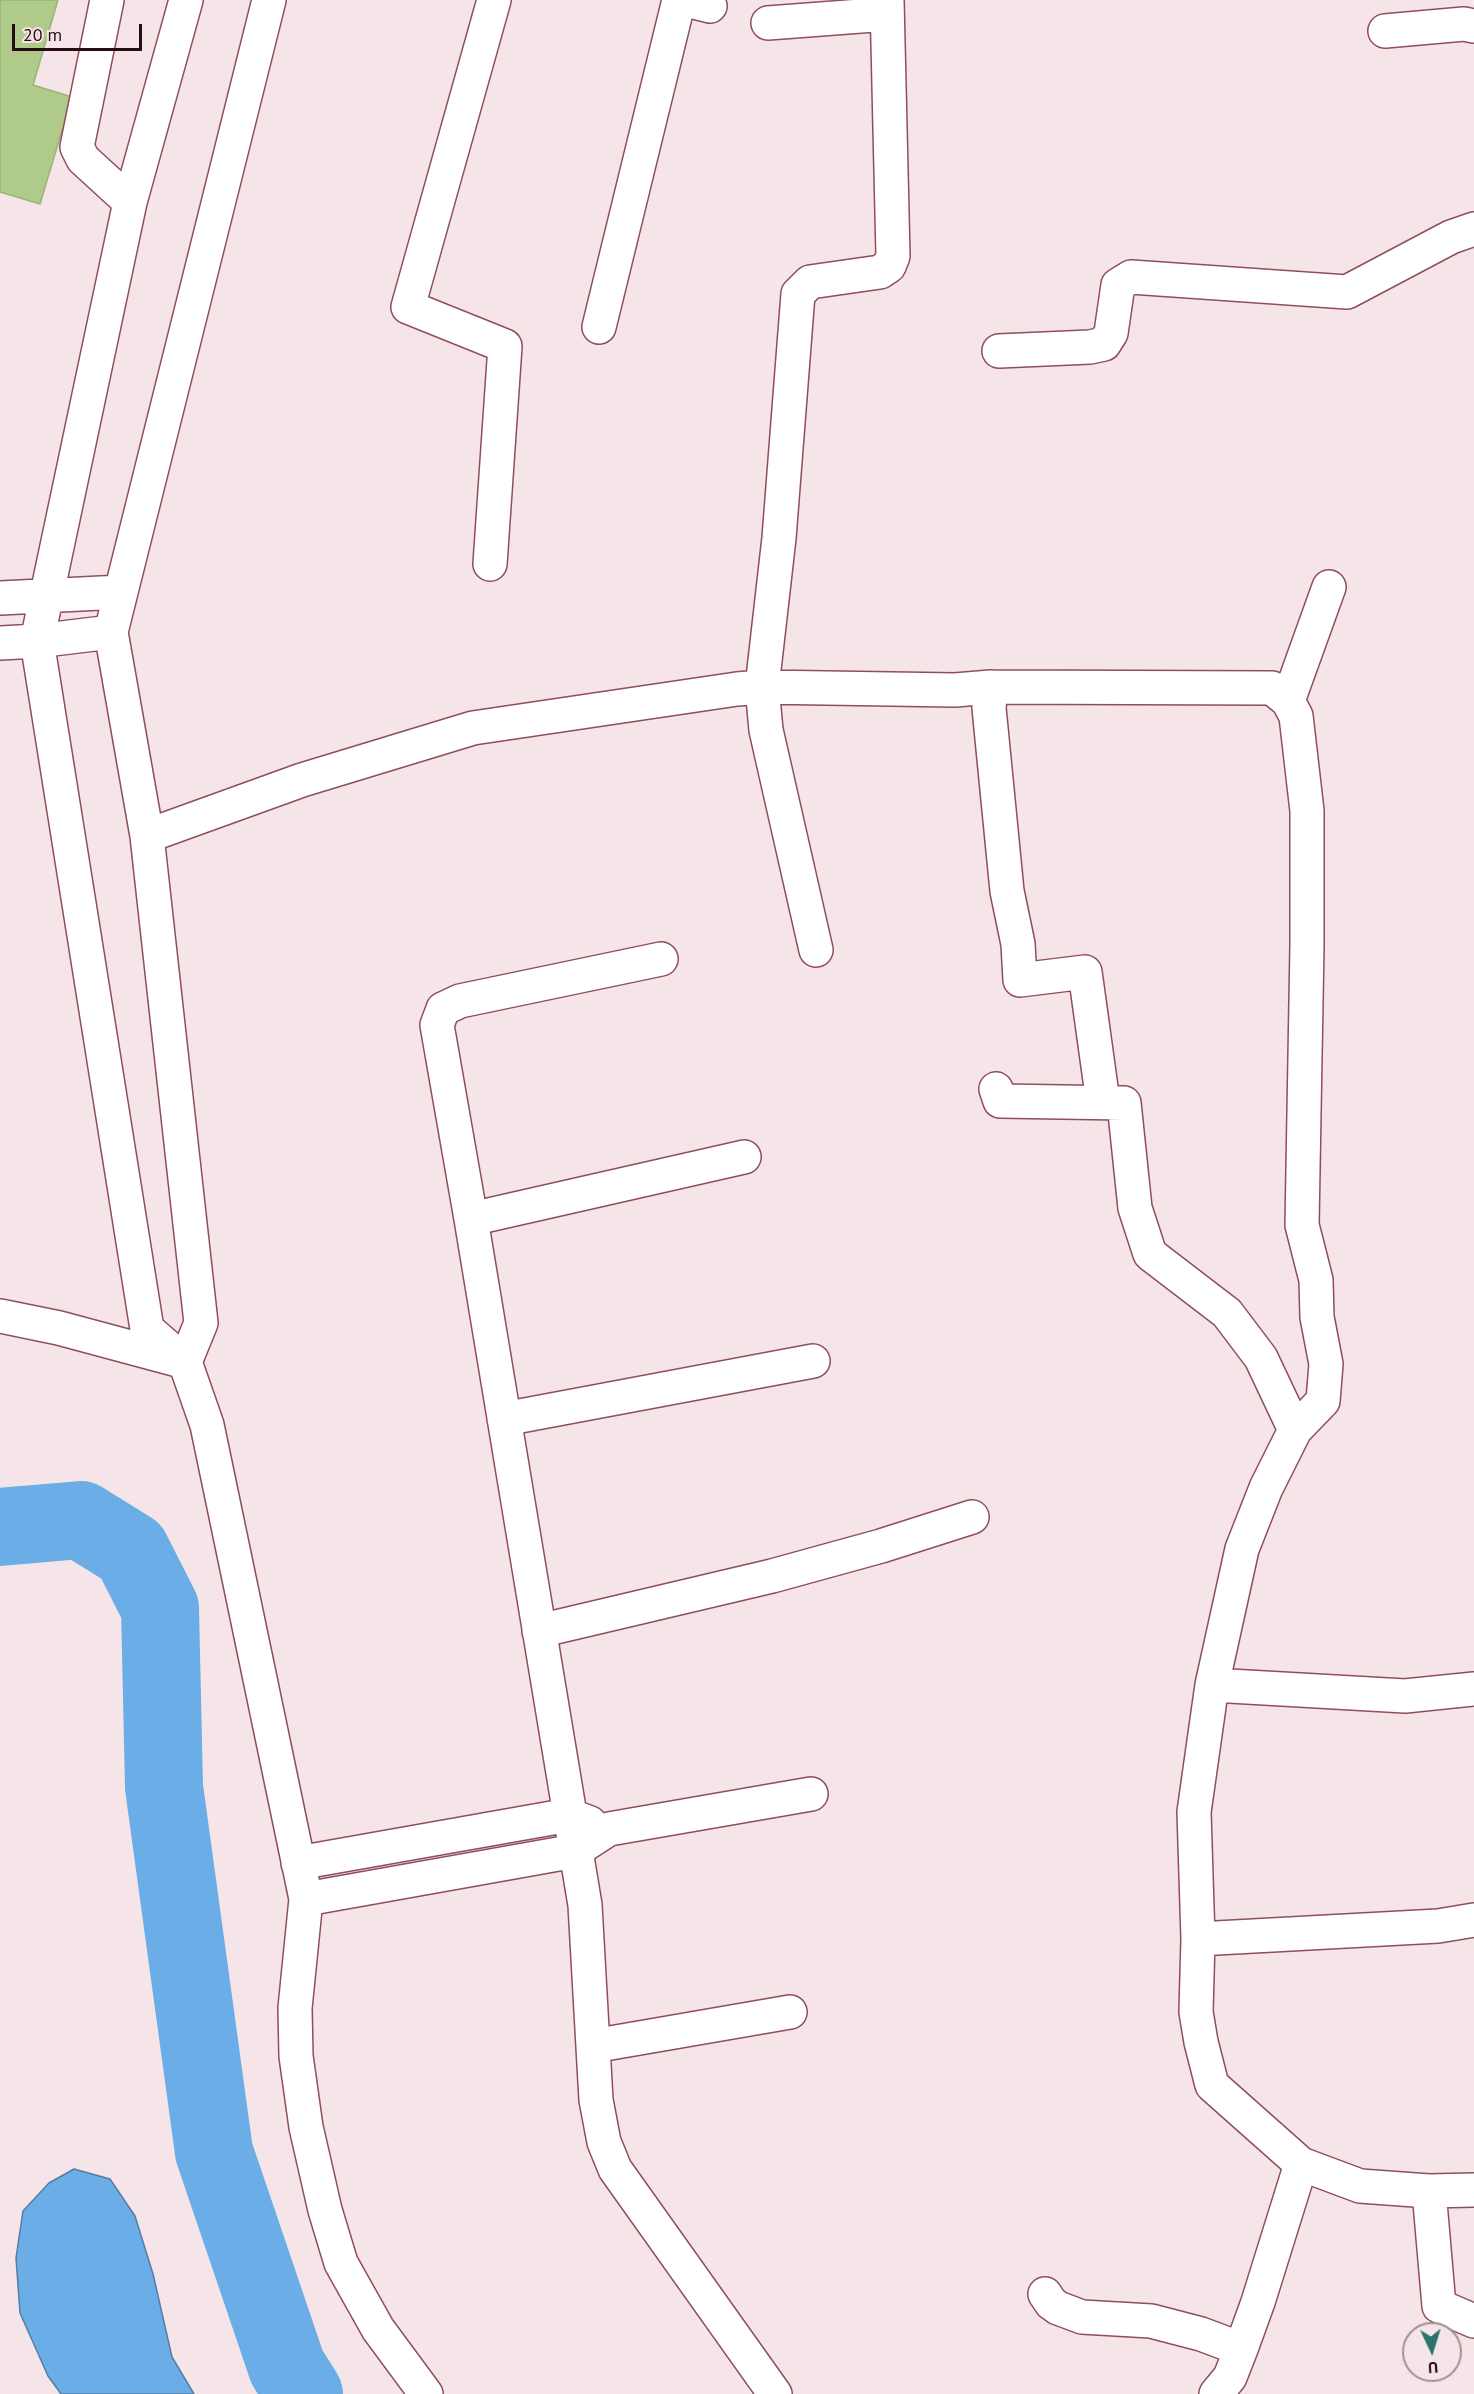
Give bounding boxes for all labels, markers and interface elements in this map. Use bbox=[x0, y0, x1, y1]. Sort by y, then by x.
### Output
scale bar bbox=[15, 12, 146, 50]
text: 20 m bbox=[23, 23, 62, 46]
north arrow bbox=[1402, 2322, 1462, 2382]
text: U bbox=[1427, 2358, 1439, 2378]

